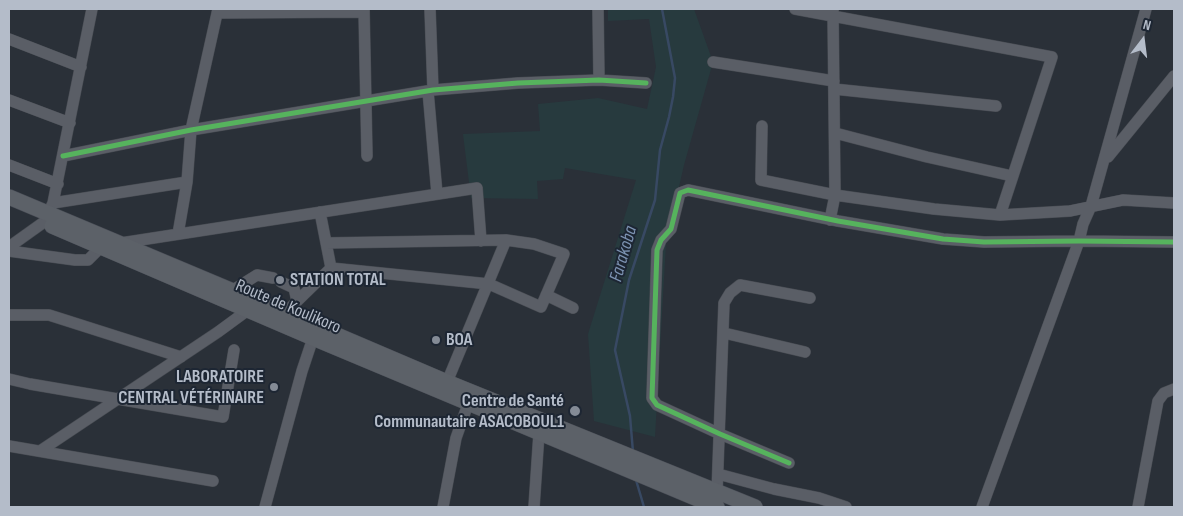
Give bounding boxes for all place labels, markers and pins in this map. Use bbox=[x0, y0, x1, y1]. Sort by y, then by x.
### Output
place label: STATION TOTAL bbox=[290, 269, 386, 291]
marker: STATION TOTAL bbox=[274, 274, 286, 286]
place label: BOA bbox=[446, 329, 472, 351]
marker: BOA bbox=[430, 334, 442, 346]
place label: LABORATOIRE CENTRAL VÉTÉRINAIRE bbox=[118, 366, 264, 408]
marker: LABORATOIRE CENTRAL VÉTÉRINAIRE bbox=[268, 381, 280, 393]
place label: Centre de Santé Communautaire ASACOBOUL1 bbox=[374, 390, 564, 432]
marker: Centre de Santé Communautaire ASACOBOUL1 bbox=[568, 404, 582, 418]

